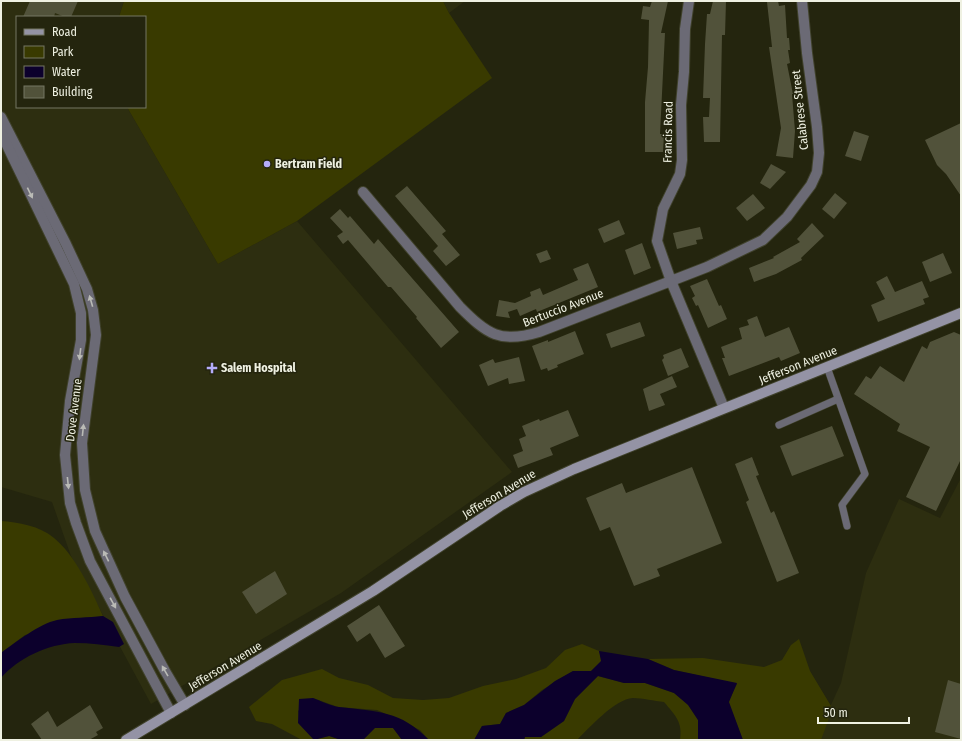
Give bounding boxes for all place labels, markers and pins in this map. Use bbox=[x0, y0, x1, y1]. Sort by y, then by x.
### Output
place label: Bertram Field bbox=[275, 157, 342, 171]
marker: Bertram Field bbox=[262, 159, 272, 169]
place label: Salem Hospital bbox=[221, 361, 296, 375]
marker: Salem Hospital bbox=[206, 362, 218, 374]

